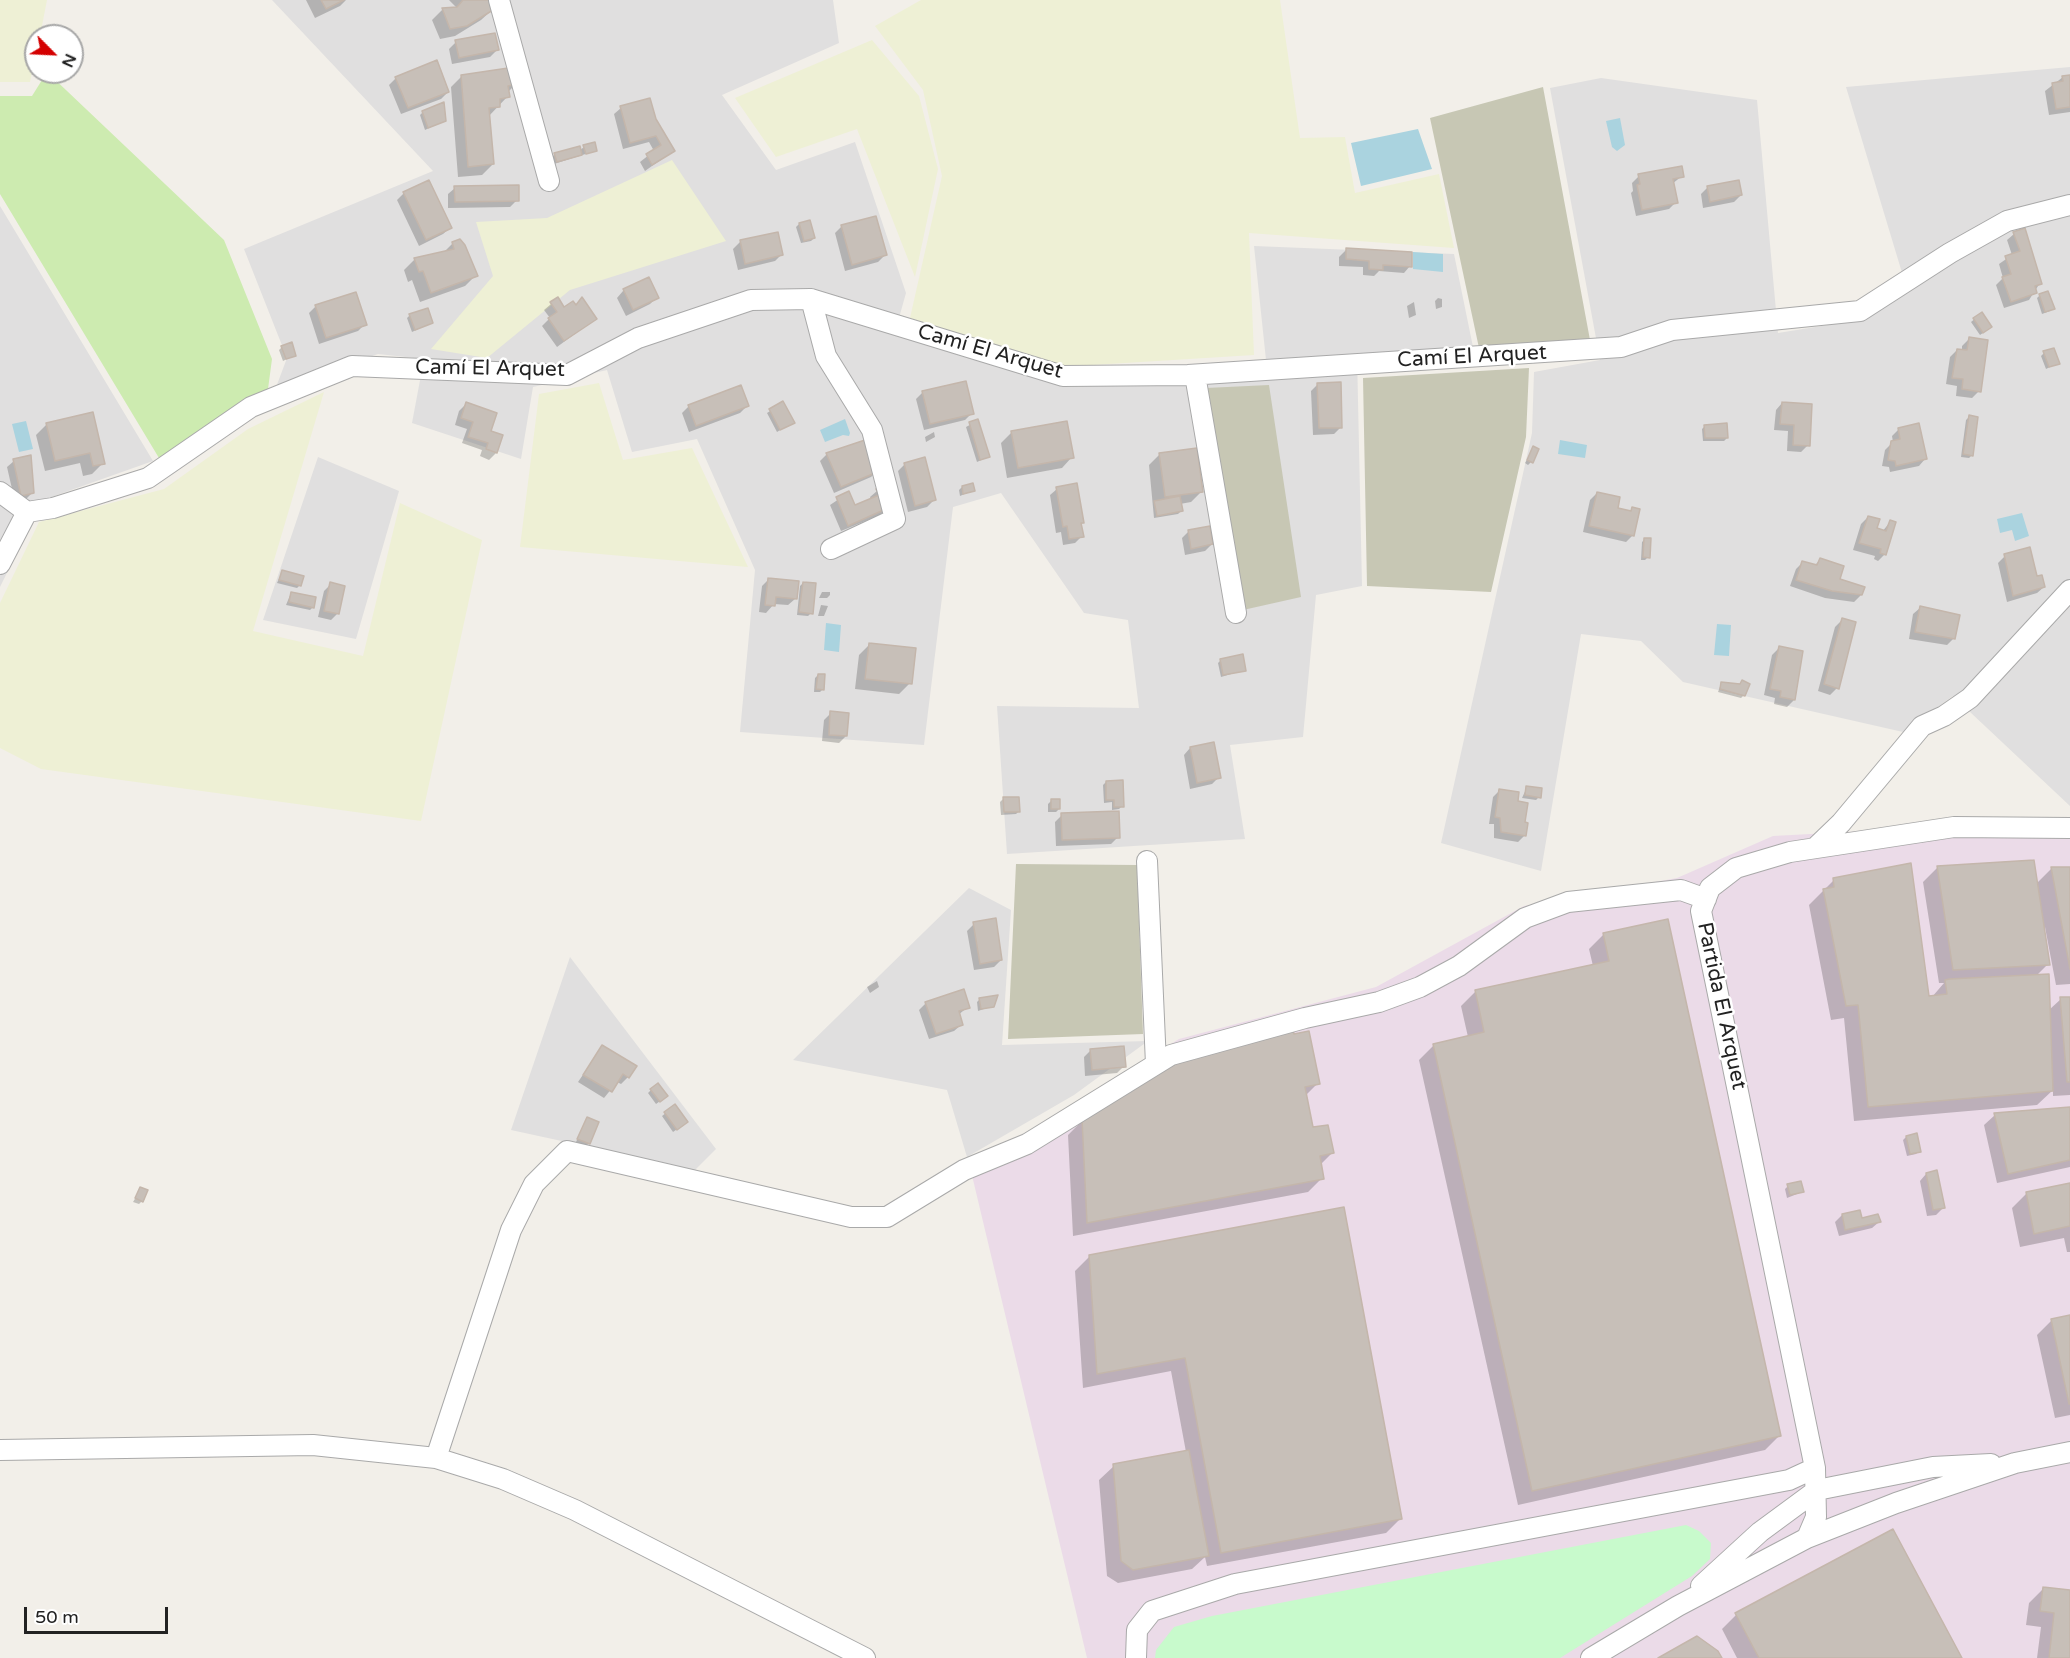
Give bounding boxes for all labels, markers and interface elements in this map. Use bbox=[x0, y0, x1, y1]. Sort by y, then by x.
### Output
north arrow bbox=[24, 24, 84, 84]
text: N bbox=[57, 51, 80, 70]
street label: Camí El Arquet bbox=[915, 319, 1065, 385]
street label: Camí El Arquet bbox=[1397, 341, 1547, 373]
street label: Camí El Arquet bbox=[415, 355, 565, 383]
street label: Partida El Arquet bbox=[1691, 920, 1751, 1092]
scale bar bbox=[27, 1595, 171, 1633]
text: 50 m bbox=[35, 1606, 79, 1628]

